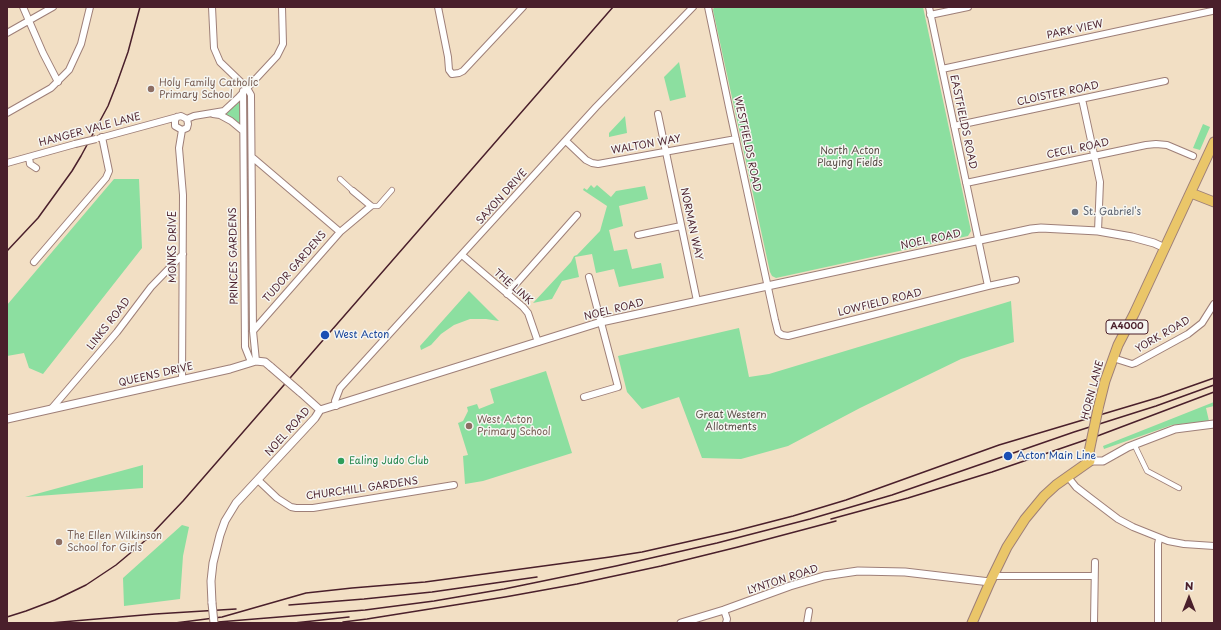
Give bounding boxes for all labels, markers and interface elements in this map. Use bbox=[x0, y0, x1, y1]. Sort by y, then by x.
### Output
street label: PARK VIEW bbox=[1046, 18, 1104, 42]
street label: EASTFIELDS ROAD bbox=[947, 74, 979, 170]
place label: Holy Family Catholic Primary School bbox=[159, 77, 258, 100]
street label: CLOISTER ROAD bbox=[1016, 79, 1100, 109]
marker: Holy Family Catholic Primary School bbox=[146, 84, 156, 94]
street label: WESTFIELDS ROAD bbox=[731, 95, 763, 193]
street label: HANGER VALE LANE bbox=[38, 111, 142, 149]
street label: WALTON WAY bbox=[610, 133, 682, 157]
street label: CECIL ROAD bbox=[1046, 137, 1110, 161]
park label: North Acton Playing Fields bbox=[817, 145, 883, 168]
street label: SAXON DRIVE bbox=[474, 167, 530, 227]
street label: NORMAN WAY bbox=[677, 187, 705, 261]
place label: St. Gabriel's bbox=[1083, 206, 1141, 218]
street label: PRINCES GARDENS bbox=[227, 207, 241, 305]
marker: St. Gabriel's bbox=[1070, 207, 1080, 217]
street label: MONKS DRIVE bbox=[167, 211, 179, 283]
street label: NOEL ROAD bbox=[900, 228, 962, 252]
street label: TUDOR GARDENS bbox=[261, 229, 329, 305]
street label: THE LINK bbox=[491, 267, 535, 307]
street label: LOWFIELD ROAD bbox=[837, 287, 923, 319]
street label: LINKS ROAD bbox=[85, 295, 133, 353]
street label: NOEL ROAD bbox=[583, 297, 645, 323]
street label: YORK ROAD bbox=[1134, 315, 1192, 355]
road number: A4000 bbox=[1106, 320, 1148, 334]
marker: West Acton bbox=[319, 329, 331, 341]
place label: West Acton bbox=[334, 329, 389, 341]
street label: HORN LANE bbox=[1079, 359, 1107, 421]
street label: QUEENS DRIVE bbox=[118, 361, 194, 389]
street label: NOEL ROAD bbox=[263, 405, 313, 459]
park label: Great Western Allotments bbox=[695, 409, 767, 432]
place label: West Acton Primary School bbox=[477, 414, 551, 438]
marker: West Acton Primary School bbox=[464, 421, 474, 431]
marker: Acton Main Line bbox=[1002, 450, 1014, 462]
place label: Acton Main Line bbox=[1017, 450, 1096, 462]
place label: Ealing Judo Club bbox=[349, 455, 429, 467]
marker: Ealing Judo Club bbox=[336, 456, 346, 466]
street label: CHURCHILL GARDENS bbox=[305, 475, 419, 503]
place label: The Ellen Wilkinson School for Girls bbox=[67, 530, 162, 554]
marker: The Ellen Wilkinson School for Girls bbox=[54, 537, 64, 547]
street label: LYNTON ROAD bbox=[746, 563, 820, 597]
text: N bbox=[1185, 577, 1193, 594]
north arrow bbox=[1169, 578, 1209, 618]

